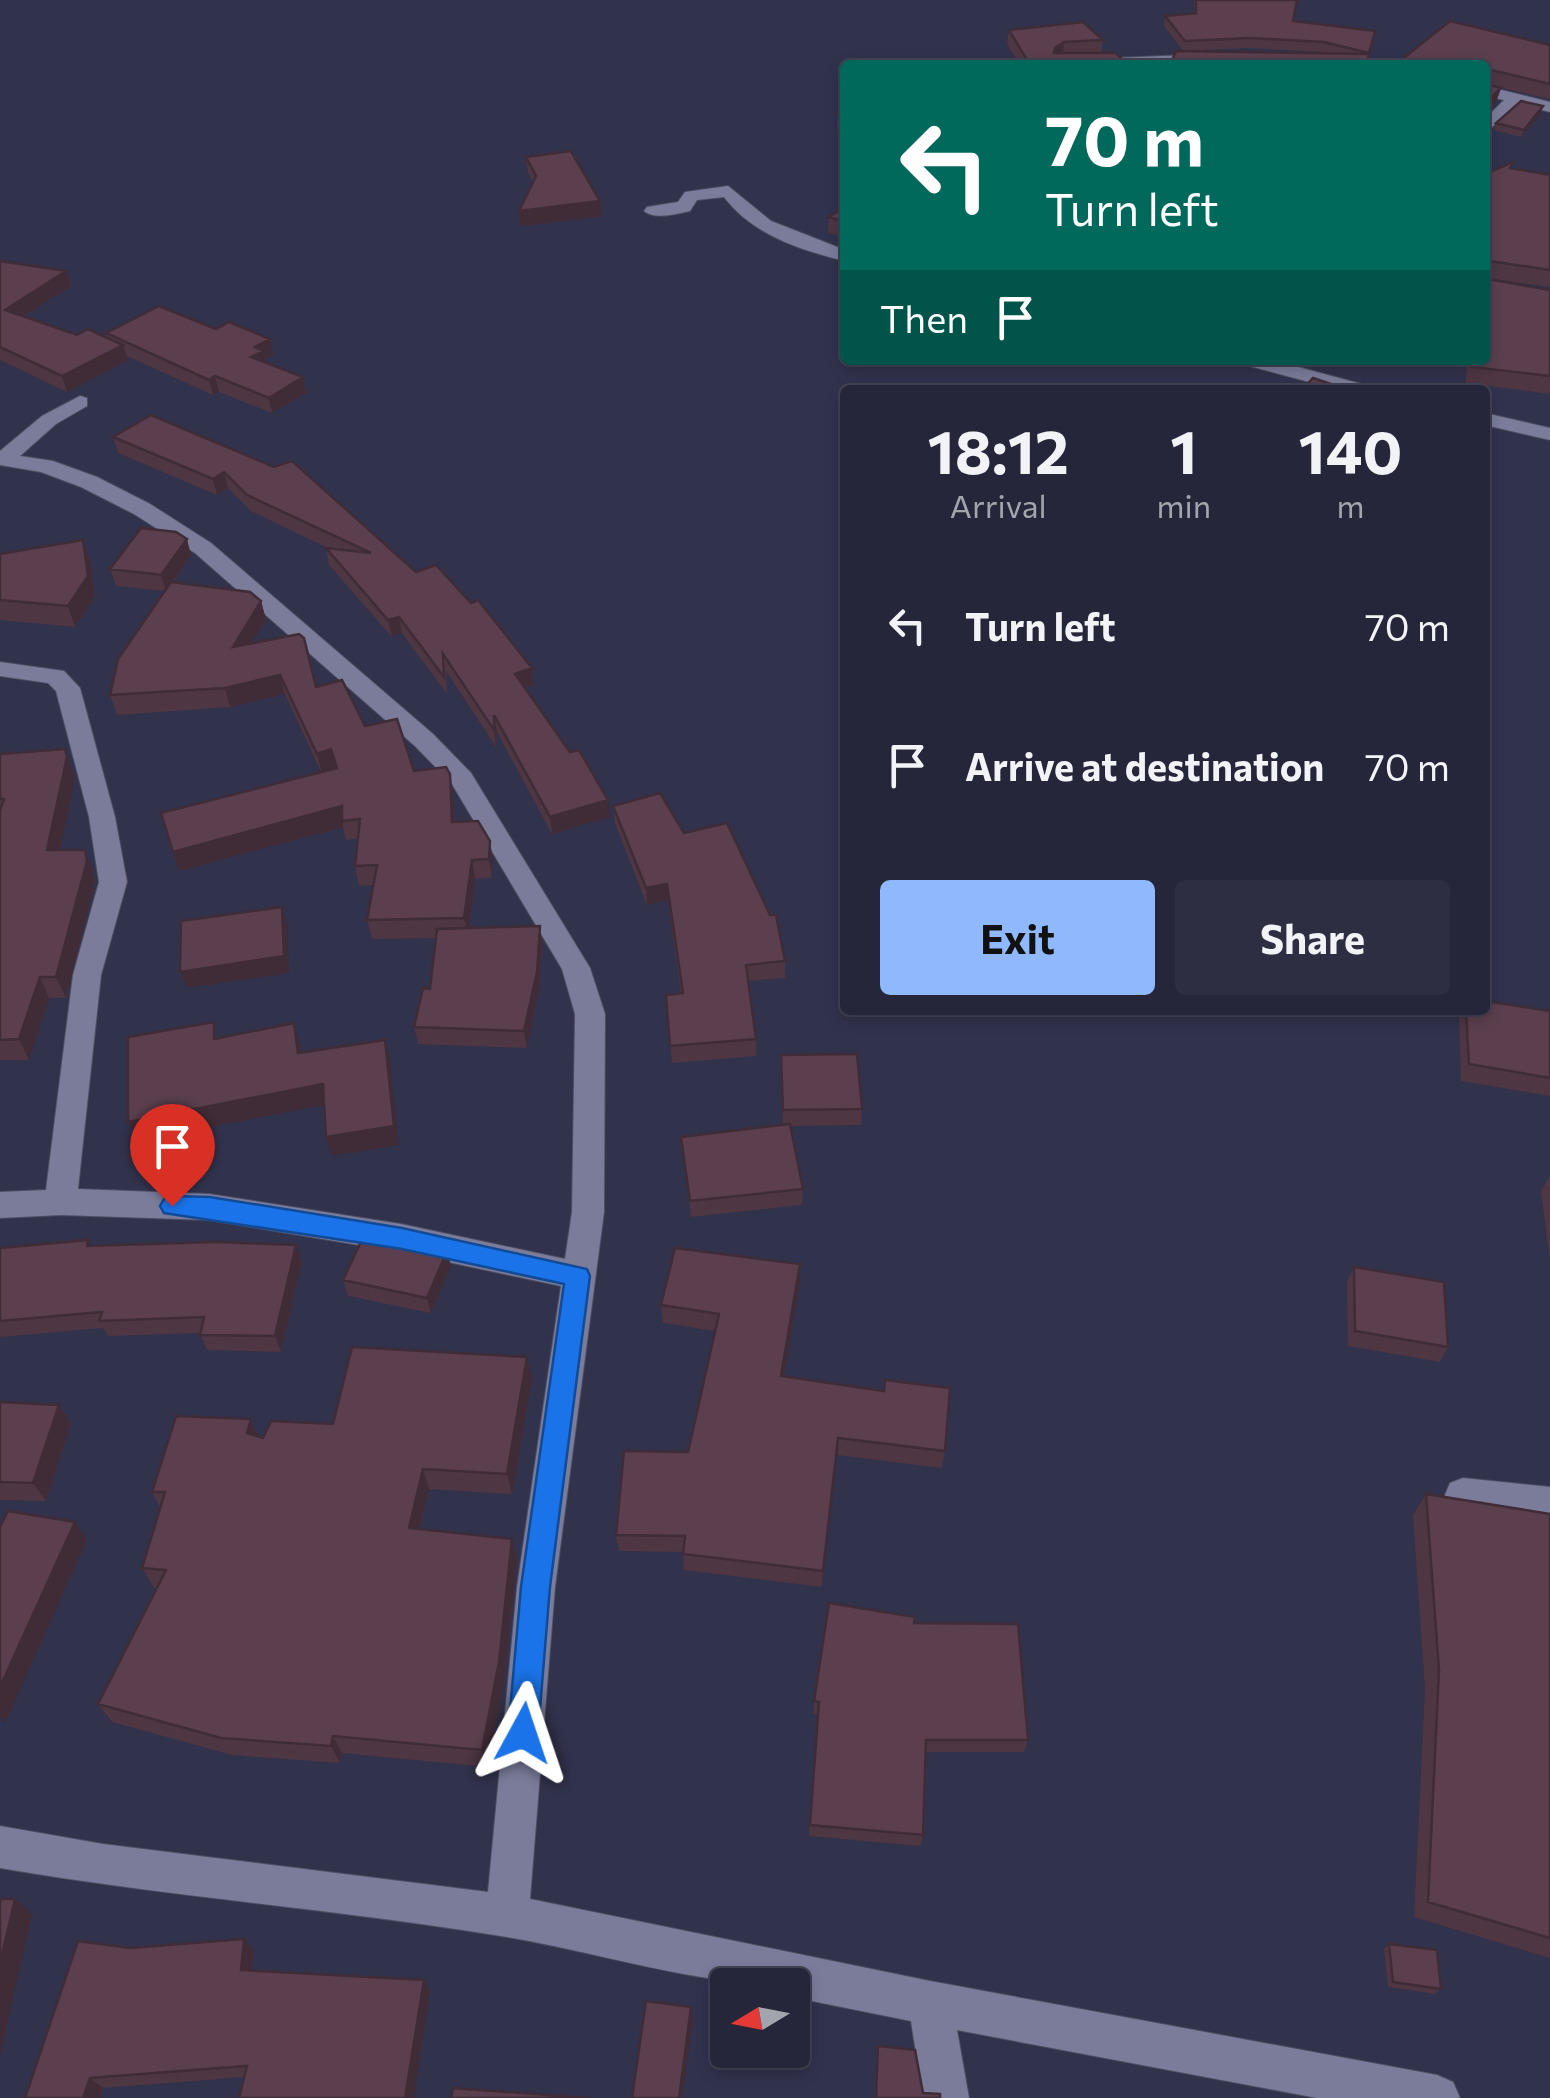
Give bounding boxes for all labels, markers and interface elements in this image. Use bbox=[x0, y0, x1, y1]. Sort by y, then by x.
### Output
text: 70 m bbox=[1045, 95, 1204, 180]
icon: left bbox=[880, 100, 1010, 230]
text: Turn left bbox=[1045, 180, 1219, 235]
icon: arrive bbox=[988, 290, 1043, 345]
text: Then bbox=[880, 294, 968, 341]
text: 18:12 bbox=[928, 413, 1069, 486]
text: 1 bbox=[1170, 413, 1197, 486]
text: 140 bbox=[1299, 413, 1402, 486]
text: Arrival bbox=[950, 485, 1047, 525]
text: min bbox=[1157, 485, 1211, 525]
text: m bbox=[1337, 485, 1364, 525]
icon: left bbox=[880, 598, 935, 653]
text: Turn left bbox=[965, 602, 1116, 649]
text: 70 m bbox=[1365, 602, 1450, 649]
icon: arrive bbox=[880, 738, 935, 793]
text: Arrive at destination bbox=[965, 742, 1324, 789]
text: 70 m bbox=[1365, 742, 1450, 789]
button: Exit bbox=[880, 880, 1155, 995]
button: Share bbox=[1175, 880, 1450, 995]
pin bbox=[130, 1104, 215, 1207]
icon: arrive bbox=[145, 1119, 200, 1174]
position arrow bbox=[471, 1681, 575, 1785]
north arrow bbox=[710, 1968, 810, 2068]
map controls bbox=[710, 1968, 810, 2068]

